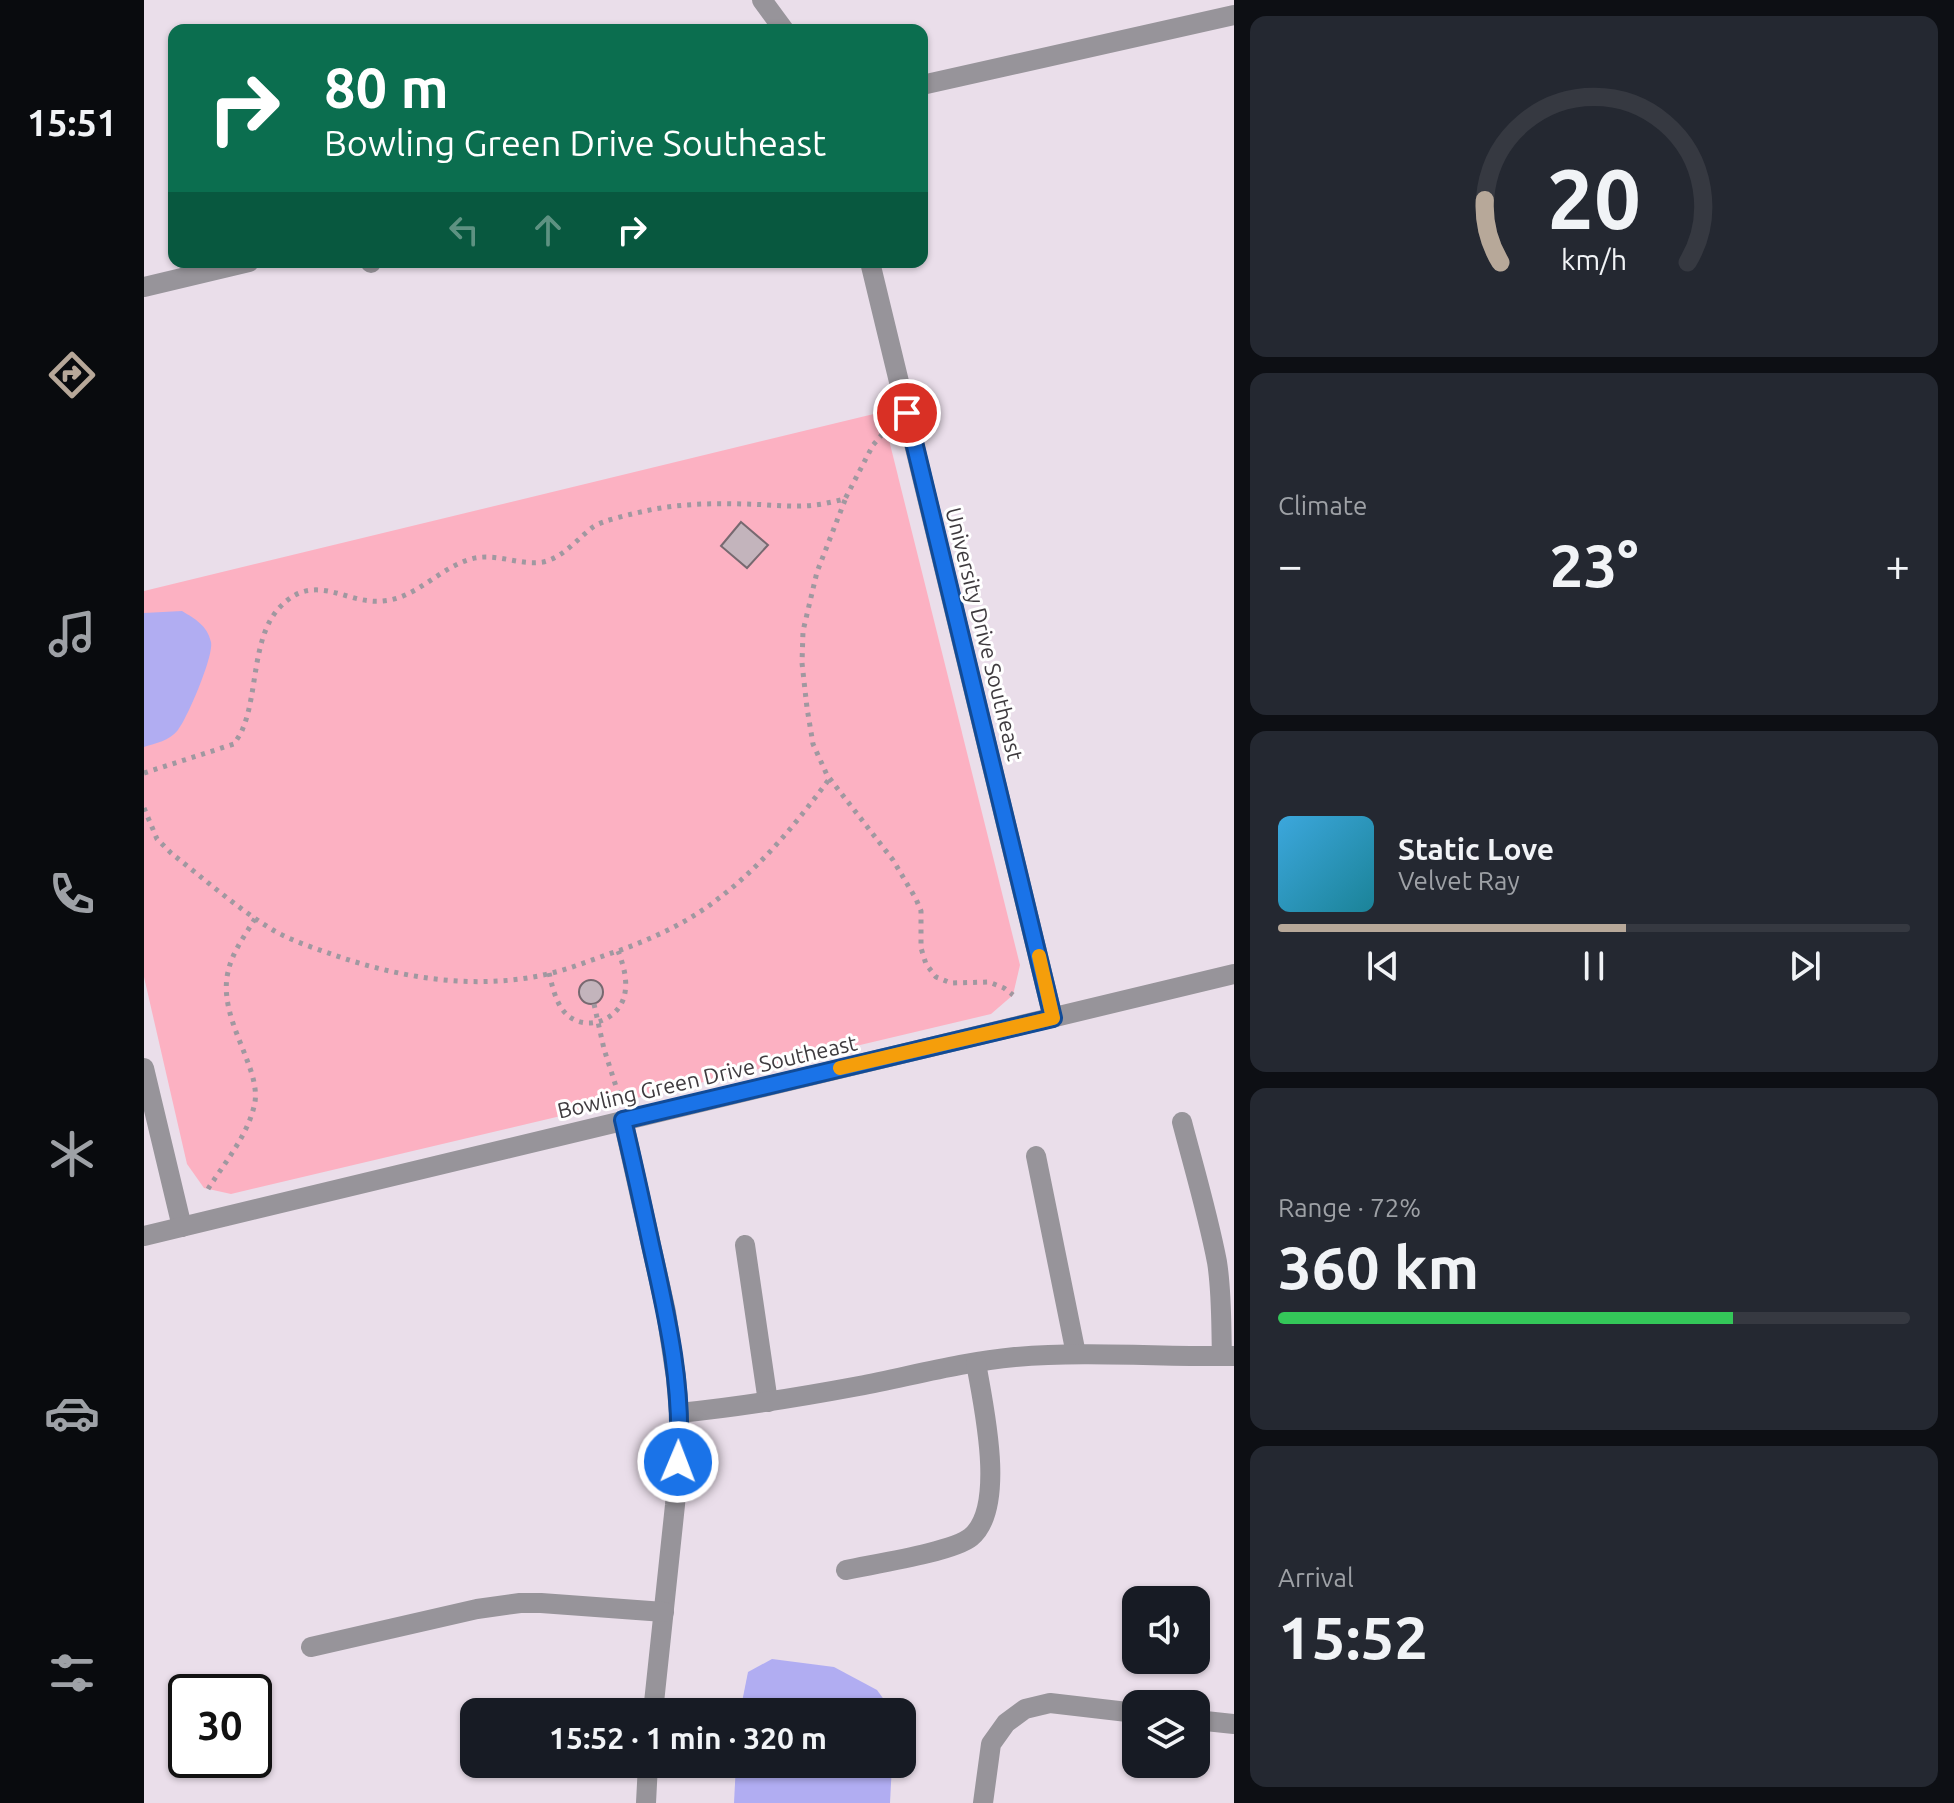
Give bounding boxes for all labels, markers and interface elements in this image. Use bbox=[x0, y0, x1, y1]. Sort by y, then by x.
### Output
icon: right bbox=[192, 56, 296, 160]
text: 80 m bbox=[324, 56, 449, 119]
text: 15:51 bbox=[27, 102, 117, 143]
text: Bowling Green Drive Southeast bbox=[324, 122, 826, 163]
text: 20 bbox=[1547, 150, 1641, 244]
icon: left bbox=[442, 208, 486, 252]
icon: ahead bbox=[526, 208, 570, 252]
icon: right bbox=[610, 208, 654, 252]
text: km/h bbox=[1561, 243, 1627, 275]
icon: directions bbox=[44, 347, 100, 403]
pin bbox=[873, 379, 941, 447]
icon: arrive bbox=[885, 391, 929, 435]
text: Climate bbox=[1278, 491, 1367, 520]
street label: University Drive Southeast bbox=[941, 505, 1029, 764]
text: 23° bbox=[1550, 531, 1638, 598]
text: − bbox=[1278, 540, 1303, 589]
text: + bbox=[1885, 540, 1910, 589]
icon: music bbox=[44, 606, 100, 662]
text: Static Love bbox=[1398, 832, 1554, 866]
icon: phone bbox=[44, 866, 100, 922]
text: Velvet Ray bbox=[1398, 866, 1520, 895]
icon: previous bbox=[1361, 944, 1405, 988]
icon: pause bbox=[1572, 944, 1616, 988]
icon: next bbox=[1783, 944, 1827, 988]
street label: Bowling Green Drive Southeast bbox=[555, 1029, 860, 1123]
icon: climate bbox=[44, 1126, 100, 1182]
text: Range · 72% bbox=[1278, 1193, 1421, 1222]
text: 360 km bbox=[1278, 1233, 1479, 1300]
icon: car bbox=[44, 1385, 100, 1441]
position arrow bbox=[636, 1420, 720, 1504]
text: Arrival bbox=[1278, 1563, 1354, 1592]
map controls bbox=[1122, 1586, 1210, 1778]
button: sound bbox=[1122, 1586, 1210, 1674]
text: 15:52 bbox=[1278, 1603, 1428, 1670]
icon: filters bbox=[44, 1645, 100, 1701]
speed limit sign: 30 bbox=[168, 1674, 272, 1778]
button: layers bbox=[1122, 1690, 1210, 1778]
text: 15:52 · 1 min · 320 m bbox=[549, 1721, 827, 1755]

